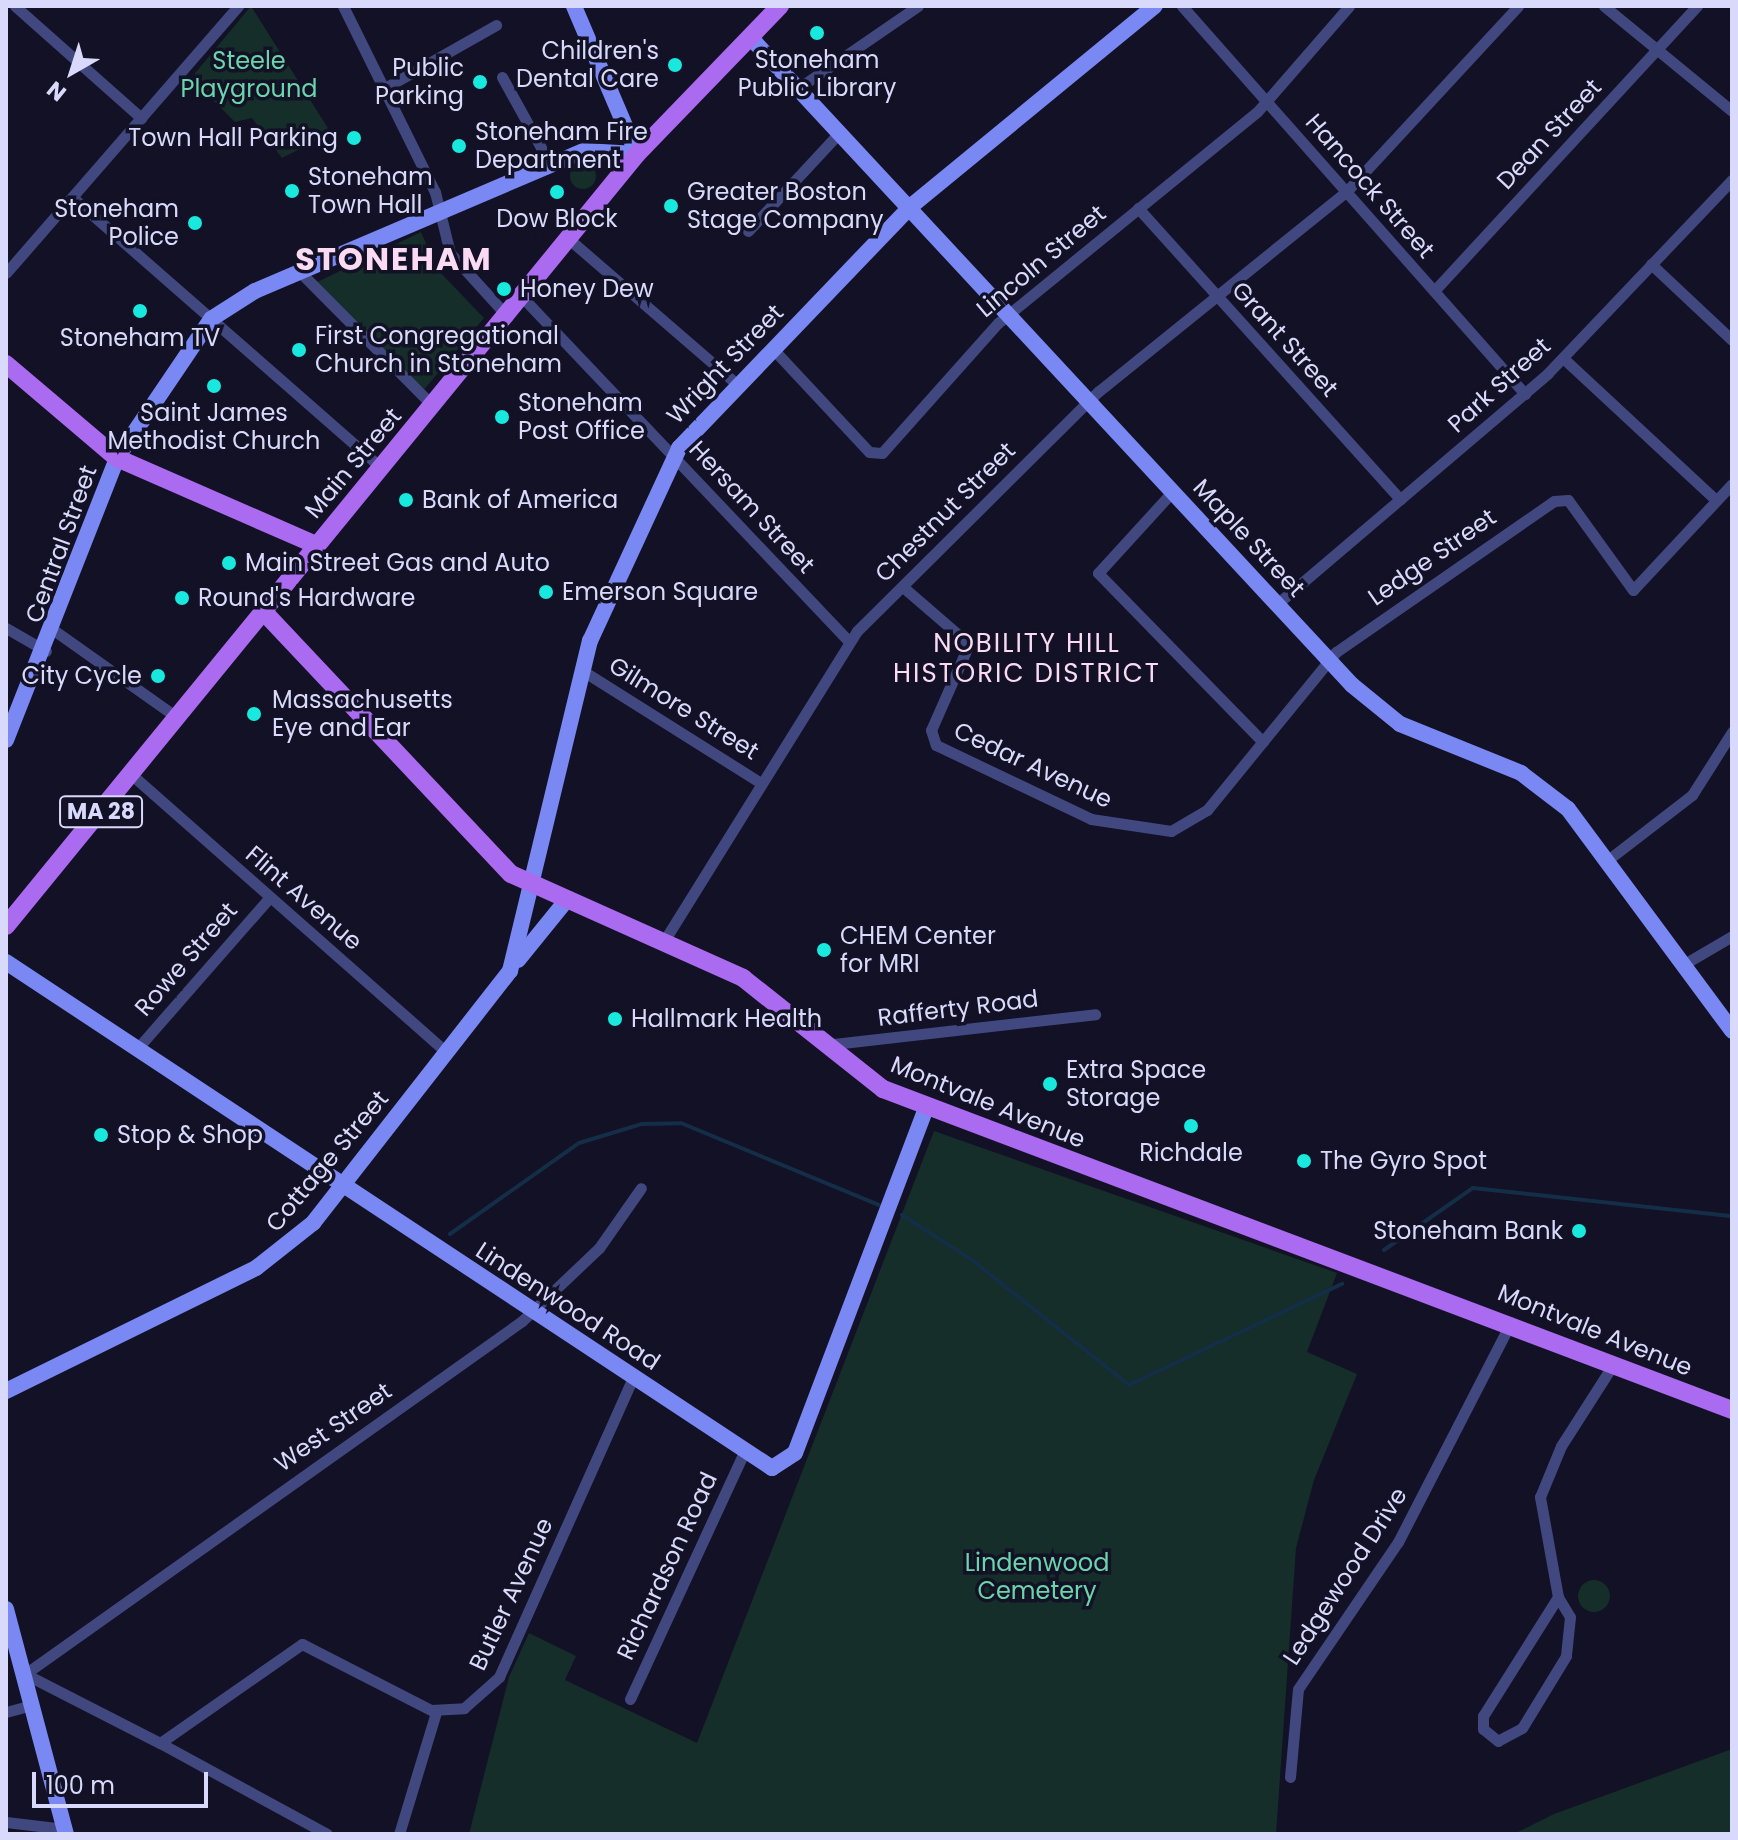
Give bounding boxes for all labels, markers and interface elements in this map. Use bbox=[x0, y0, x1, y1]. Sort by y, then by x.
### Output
marker: Stoneham Public Library bbox=[808, 24, 826, 42]
north arrow bbox=[32, 32, 112, 112]
place label: Children's Dental Care bbox=[516, 37, 659, 93]
place label: Stoneham Public Library bbox=[738, 46, 896, 102]
park label: Steele Playground bbox=[180, 47, 318, 103]
place label: Public Parking bbox=[375, 54, 464, 110]
marker: Children's Dental Care bbox=[666, 56, 684, 74]
marker: Public Parking bbox=[471, 73, 489, 91]
street label: Dean Street bbox=[1491, 73, 1607, 195]
text: N bbox=[40, 74, 73, 108]
street label: Hancock Street bbox=[1300, 108, 1440, 264]
place label: Stoneham Fire Department bbox=[475, 118, 648, 174]
place label: Town Hall Parking bbox=[128, 124, 338, 152]
marker: Town Hall Parking bbox=[345, 129, 363, 147]
marker: Stoneham Fire Department bbox=[450, 137, 468, 155]
place label: Stoneham Town Hall bbox=[308, 163, 433, 219]
place label: Greater Boston Stage Company bbox=[687, 178, 883, 234]
marker: Stoneham Town Hall bbox=[283, 182, 301, 200]
marker: Dow Block bbox=[548, 183, 566, 201]
place label: Stoneham Police bbox=[54, 195, 179, 251]
marker: Greater Boston Stage Company bbox=[662, 197, 680, 215]
street label: Lincoln Street bbox=[971, 199, 1111, 323]
place label: Dow Block bbox=[496, 205, 618, 233]
marker: Stoneham Police bbox=[186, 214, 204, 232]
district label: STONEHAM bbox=[295, 240, 493, 278]
place label: Honey Dew bbox=[520, 275, 654, 303]
street label: Grant Street bbox=[1226, 276, 1344, 402]
marker: Honey Dew bbox=[495, 280, 513, 298]
street label: Wright Street bbox=[661, 298, 789, 430]
marker: Stoneham TV bbox=[131, 302, 149, 320]
place label: First Congregational Church in Stoneham bbox=[315, 322, 562, 378]
place label: Stoneham TV bbox=[60, 324, 220, 352]
street label: Park Street bbox=[1442, 331, 1556, 439]
marker: First Congregational Church in Stoneham bbox=[290, 341, 308, 359]
marker: Saint James Methodist Church bbox=[205, 377, 223, 395]
place label: Stoneham Post Office bbox=[518, 389, 645, 445]
place label: Saint James Methodist Church bbox=[108, 399, 320, 455]
street label: Main Street bbox=[299, 402, 407, 524]
marker: Stoneham Post Office bbox=[493, 408, 511, 426]
street label: Hersam Street bbox=[683, 435, 821, 579]
street label: Chestnut Street bbox=[869, 436, 1021, 588]
street label: Central Street bbox=[19, 461, 103, 627]
street label: Maple Street bbox=[1187, 473, 1311, 603]
place label: Bank of America bbox=[422, 486, 618, 514]
marker: Bank of America bbox=[397, 491, 415, 509]
street label: Ledge Street bbox=[1363, 502, 1501, 612]
place label: Main Street Gas and Auto bbox=[245, 549, 550, 577]
marker: Main Street Gas and Auto bbox=[220, 554, 238, 572]
place label: Emerson Square bbox=[562, 578, 758, 606]
marker: Emerson Square bbox=[537, 583, 555, 601]
place label: Round's Hardware bbox=[198, 584, 415, 612]
marker: Round's Hardware bbox=[173, 589, 191, 607]
district label: NOBILITY HILL HISTORIC DISTRICT bbox=[893, 628, 1161, 690]
street label: Gilmore Street bbox=[604, 650, 764, 766]
place label: City Cycle bbox=[22, 662, 142, 690]
marker: City Cycle bbox=[149, 667, 167, 685]
place label: Massachusetts Eye and Ear bbox=[272, 686, 453, 742]
marker: Massachusetts Eye and Ear bbox=[243, 703, 265, 725]
street label: Cedar Avenue bbox=[949, 716, 1117, 814]
road number: MA 28 bbox=[59, 794, 143, 830]
street label: Flint Avenue bbox=[240, 840, 368, 956]
street label: Rowe Street bbox=[129, 896, 243, 1022]
place label: CHEM Center for MRI bbox=[840, 922, 996, 978]
marker: CHEM Center for MRI bbox=[815, 941, 833, 959]
street label: Rafferty Road bbox=[876, 984, 1040, 1032]
place label: Hallmark Health bbox=[631, 1005, 822, 1033]
marker: Hallmark Health bbox=[606, 1010, 624, 1028]
street label: Montvale Avenue bbox=[887, 1050, 1089, 1154]
place label: Extra Space Storage bbox=[1066, 1056, 1206, 1112]
marker: Extra Space Storage bbox=[1041, 1075, 1059, 1093]
street label: Cottage Street bbox=[260, 1085, 394, 1237]
marker: Richdale bbox=[1182, 1117, 1200, 1135]
place label: Stop & Shop bbox=[117, 1121, 263, 1149]
marker: Stop & Shop bbox=[92, 1126, 110, 1144]
place label: Richdale bbox=[1139, 1139, 1243, 1167]
place label: The Gyro Spot bbox=[1320, 1147, 1487, 1175]
marker: The Gyro Spot bbox=[1295, 1152, 1313, 1170]
place label: Stoneham Bank bbox=[1373, 1217, 1563, 1245]
marker: Stoneham Bank bbox=[1570, 1222, 1588, 1240]
street label: Lindenwood Road bbox=[471, 1236, 665, 1376]
street label: Montvale Avenue bbox=[1494, 1278, 1696, 1382]
street label: West Street bbox=[269, 1376, 397, 1478]
street label: Richardson Road bbox=[611, 1468, 723, 1664]
street label: Ledgewood Drive bbox=[1277, 1482, 1413, 1670]
street label: Butler Avenue bbox=[463, 1513, 559, 1675]
park label: Lindenwood Cemetery bbox=[965, 1549, 1109, 1605]
scale bar bbox=[36, 1756, 212, 1806]
text: 100 m bbox=[46, 1769, 115, 1802]

